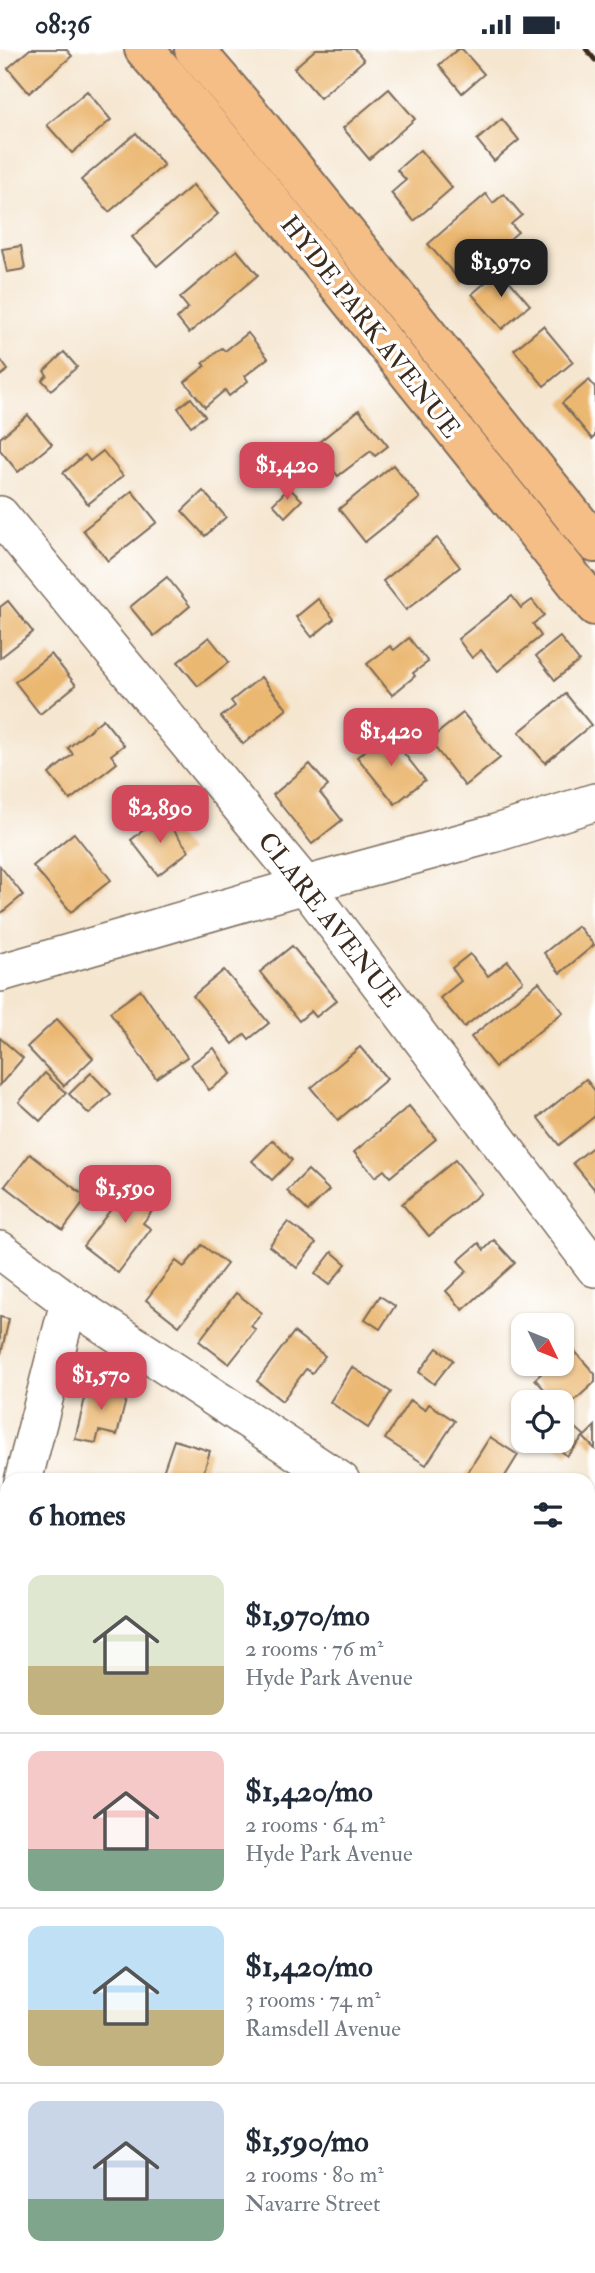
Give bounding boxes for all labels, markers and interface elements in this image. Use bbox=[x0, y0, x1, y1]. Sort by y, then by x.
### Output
text: 08:36 bbox=[35, 9, 90, 41]
street label: HYDE PARK AVENUE bbox=[273, 209, 467, 445]
pin: $1,970 bbox=[444, 239, 558, 299]
text: $1,970 bbox=[471, 247, 531, 276]
pin: $1,420 bbox=[230, 442, 344, 502]
text: $1,420 bbox=[255, 450, 319, 479]
pin: $1,420 bbox=[334, 709, 448, 768]
text: $1,420 bbox=[359, 716, 423, 745]
pin: $2,890 bbox=[103, 785, 217, 845]
text: $2,890 bbox=[128, 793, 192, 822]
street label: CLARE AVENUE bbox=[251, 826, 407, 1014]
pin: $1,590 bbox=[68, 1165, 182, 1225]
text: $1,590 bbox=[95, 1173, 155, 1202]
north arrow bbox=[511, 1313, 574, 1375]
map controls bbox=[511, 1313, 574, 1453]
pin: $1,570 bbox=[44, 1353, 158, 1412]
text: $1,570 bbox=[72, 1360, 130, 1389]
button: locate bbox=[511, 1390, 574, 1453]
icon: filters bbox=[529, 1496, 567, 1534]
text: 6 homes bbox=[28, 1497, 126, 1534]
text: $1,970/mo bbox=[245, 1597, 370, 1634]
icon: home bbox=[84, 1603, 168, 1687]
text: 2 rooms · 76 m² bbox=[245, 1634, 383, 1663]
text: Hyde Park Avenue bbox=[245, 1663, 413, 1692]
text: $1,420/mo bbox=[245, 1773, 373, 1810]
icon: home bbox=[84, 1779, 168, 1863]
text: 2 rooms · 64 m² bbox=[245, 1810, 385, 1839]
text: Hyde Park Avenue bbox=[245, 1839, 413, 1868]
text: $1,420/mo bbox=[245, 1948, 373, 1985]
icon: home bbox=[84, 1954, 168, 2038]
text: 3 rooms · 74 m² bbox=[245, 1985, 381, 2014]
text: Ramsdell Avenue bbox=[245, 2014, 401, 2043]
text: $1,590/mo bbox=[245, 2123, 369, 2160]
icon: home bbox=[84, 2129, 168, 2213]
text: 2 rooms · 80 m² bbox=[245, 2160, 384, 2189]
text: Navarre Street bbox=[245, 2189, 380, 2218]

